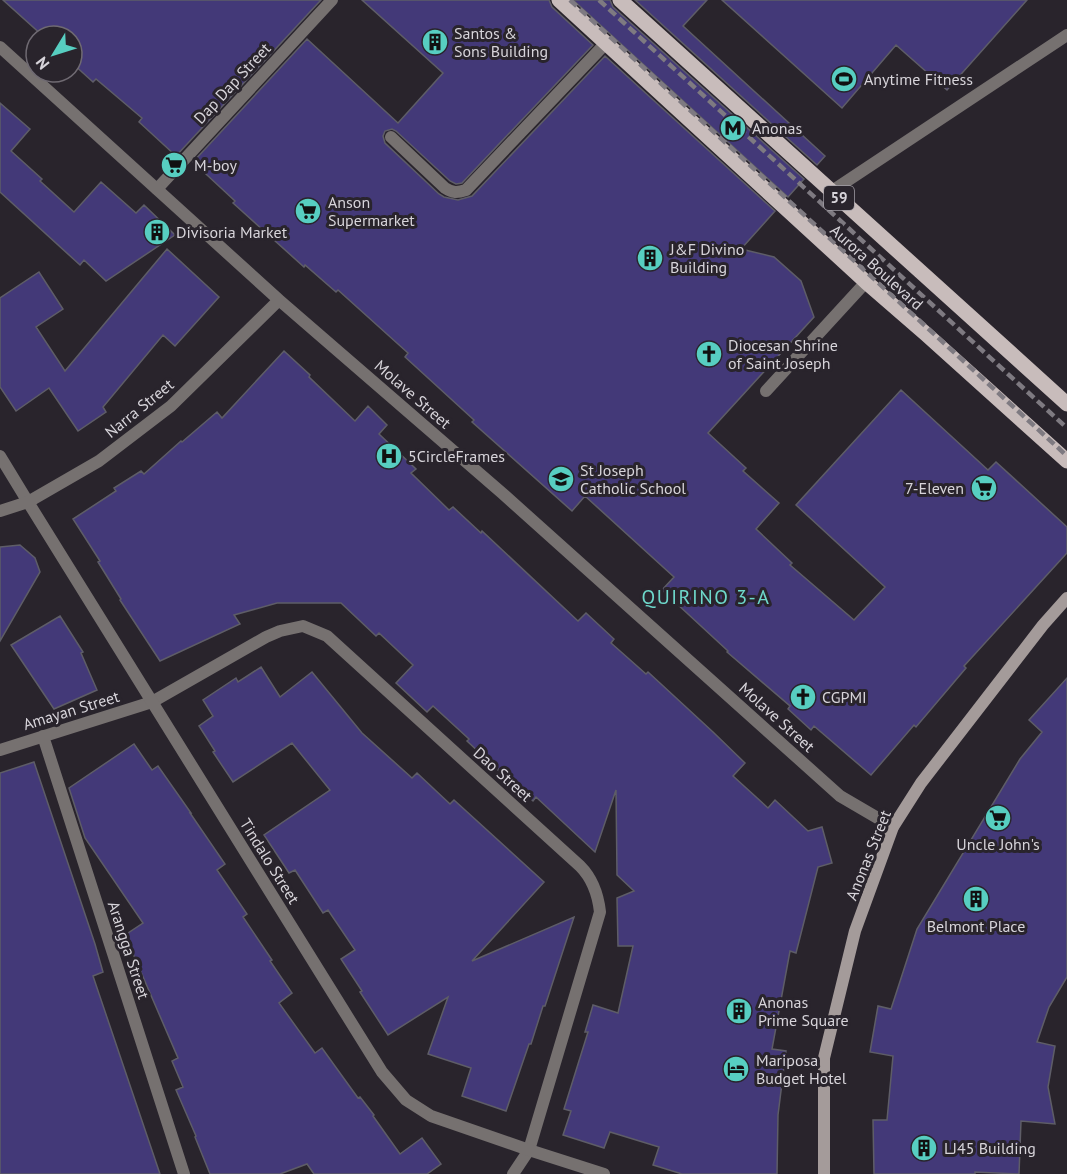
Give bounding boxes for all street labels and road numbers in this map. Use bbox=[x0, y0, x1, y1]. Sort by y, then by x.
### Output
street label: Dap Dap Street bbox=[189, 38, 275, 128]
road number: 59 bbox=[824, 186, 854, 210]
street label: Aurora Boulevard bbox=[826, 220, 928, 314]
street label: Molave Street bbox=[371, 355, 456, 433]
street label: Narra Street bbox=[101, 374, 178, 442]
street label: Molave Street bbox=[735, 678, 819, 756]
street label: Amayan Street bbox=[20, 686, 122, 734]
street label: Dao Street bbox=[470, 742, 537, 806]
street label: Anonas Street bbox=[841, 807, 895, 903]
street label: Tindalo Street bbox=[236, 815, 304, 908]
street label: Arangga Street bbox=[104, 899, 154, 1002]

